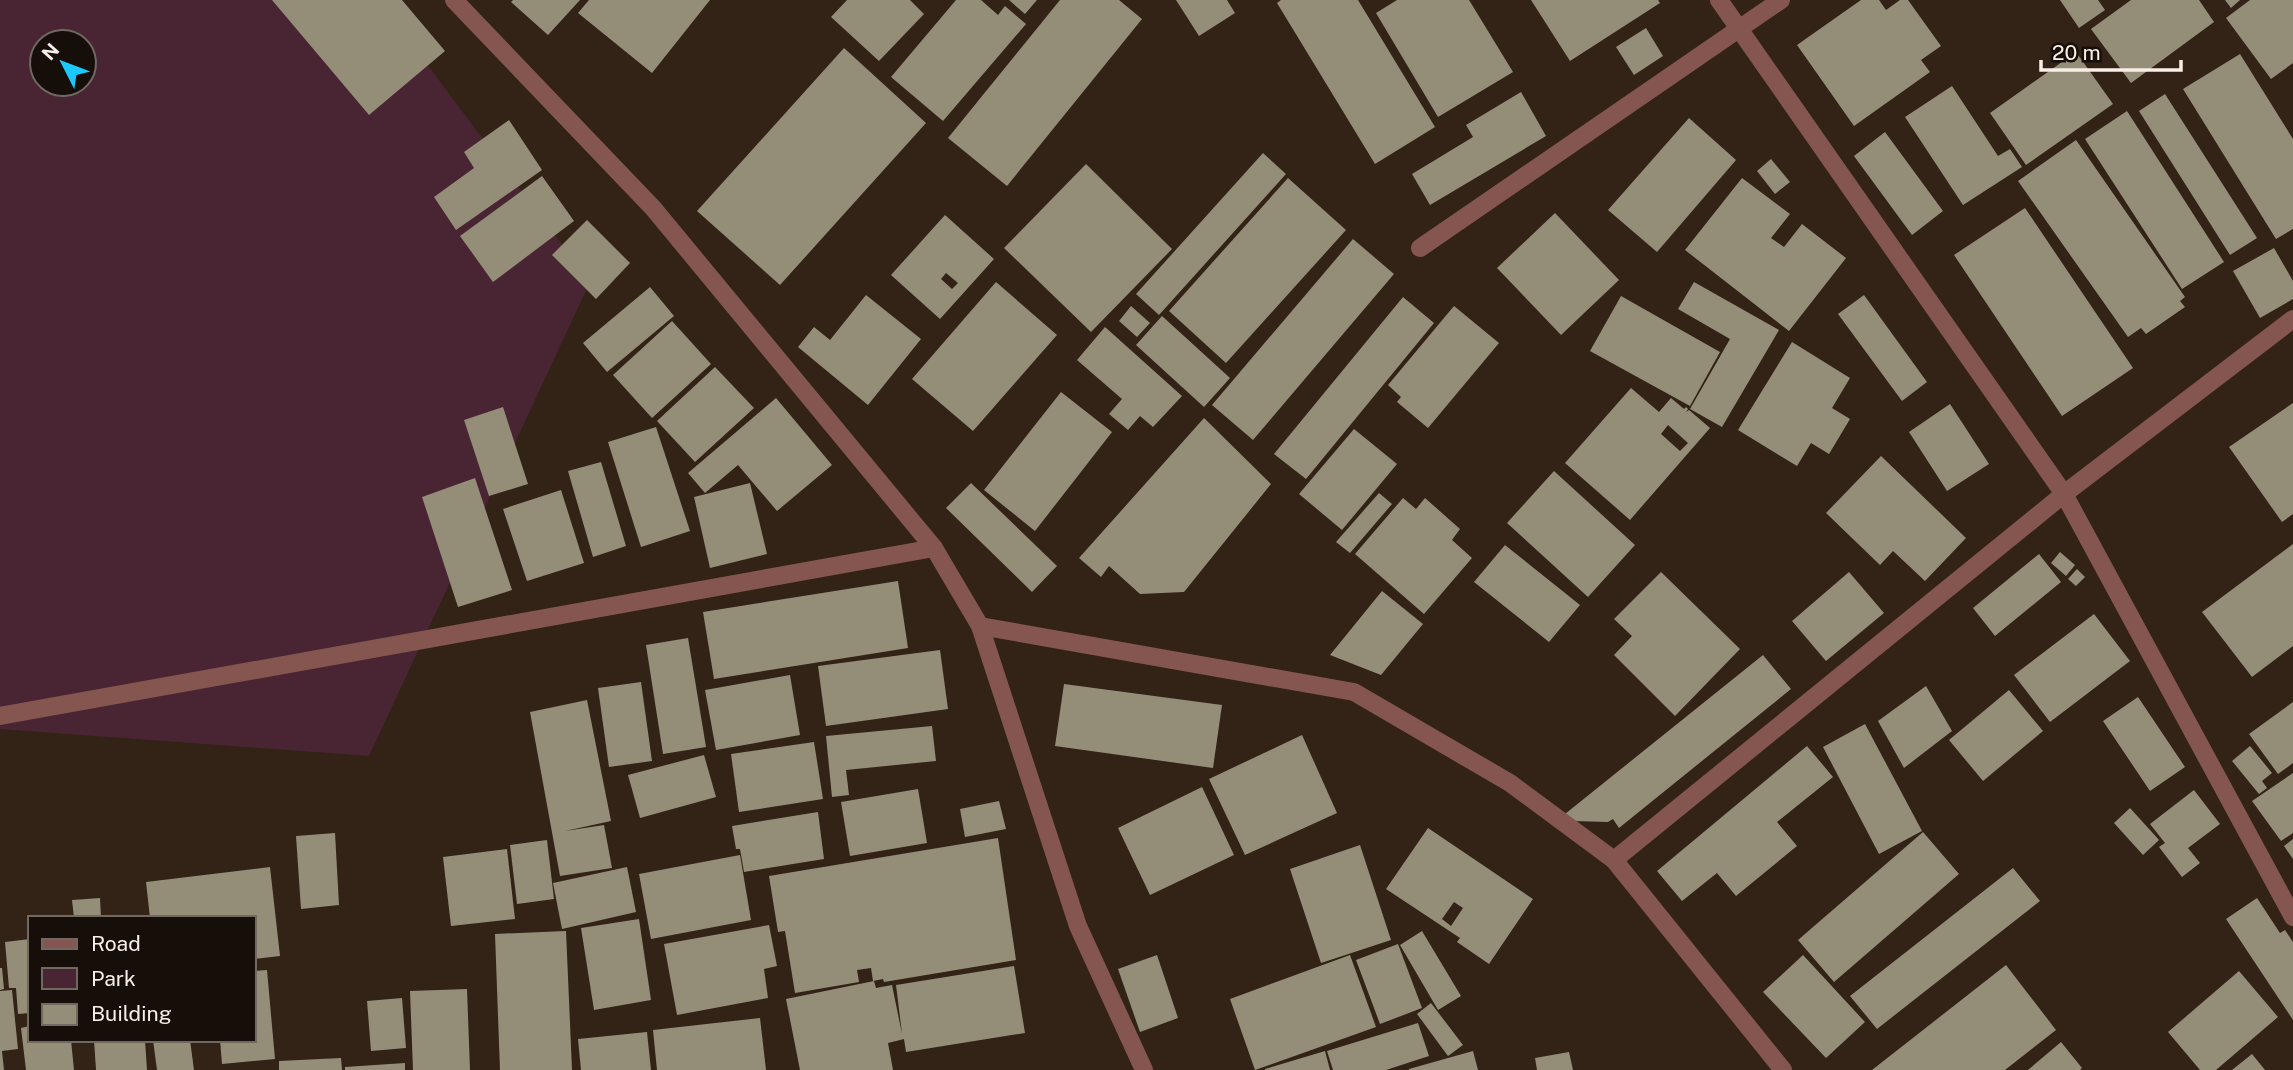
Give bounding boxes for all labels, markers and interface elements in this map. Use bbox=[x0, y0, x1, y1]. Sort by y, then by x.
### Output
north arrow bbox=[28, 28, 98, 98]
scale bar bbox=[2041, 28, 2181, 72]
text: N bbox=[37, 39, 64, 65]
text: 20 m bbox=[2052, 40, 2101, 65]
legend bbox=[28, 916, 256, 1042]
text: Road bbox=[91, 931, 141, 956]
text: Park bbox=[91, 966, 136, 991]
text: Building bbox=[91, 1001, 172, 1026]

